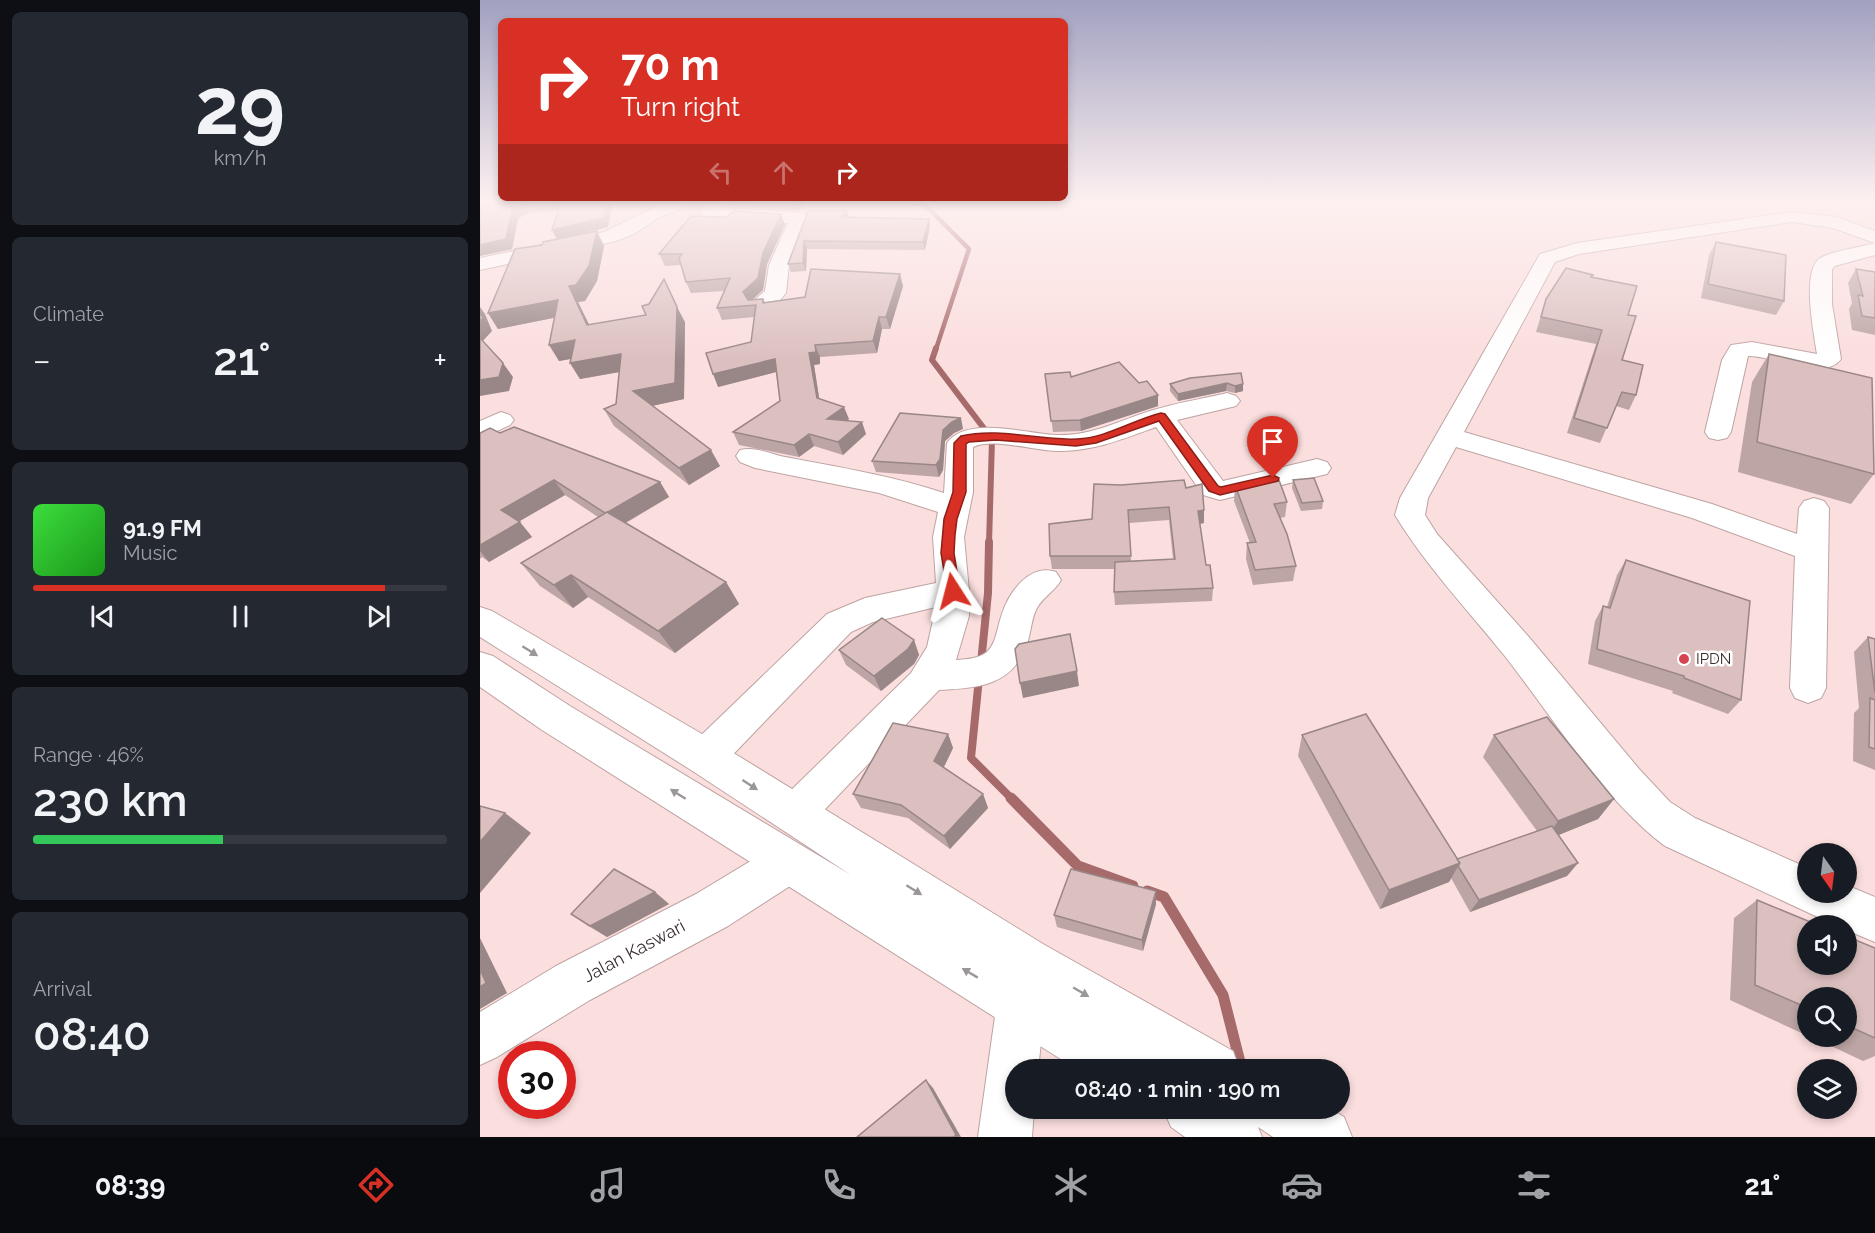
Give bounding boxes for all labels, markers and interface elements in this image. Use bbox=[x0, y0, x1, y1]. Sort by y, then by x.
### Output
text: 70 m bbox=[621, 41, 720, 90]
icon: right bbox=[522, 42, 600, 120]
text: 29 bbox=[195, 61, 285, 152]
text: Turn right bbox=[621, 91, 740, 122]
text: km/h bbox=[214, 146, 266, 170]
icon: left bbox=[704, 156, 737, 189]
icon: ahead bbox=[767, 156, 800, 189]
icon: right bbox=[830, 156, 863, 189]
text: Climate bbox=[33, 302, 104, 326]
text: 21° bbox=[213, 333, 271, 386]
text: − bbox=[33, 341, 51, 380]
text: + bbox=[433, 341, 447, 380]
pin bbox=[1247, 416, 1298, 478]
icon: arrive bbox=[1256, 425, 1289, 458]
text: 91.9 FM bbox=[123, 515, 202, 541]
text: Music bbox=[123, 541, 177, 565]
position arrow bbox=[921, 559, 985, 623]
icon: previous bbox=[86, 600, 119, 633]
icon: pause bbox=[224, 600, 257, 633]
icon: next bbox=[362, 600, 395, 633]
one-way arrow bbox=[522, 645, 538, 656]
place label: IPDN bbox=[1696, 650, 1731, 668]
marker: IPDN bbox=[1677, 652, 1691, 666]
text: Range · 46% bbox=[33, 743, 144, 767]
text: 230 km bbox=[33, 774, 188, 827]
one-way arrow bbox=[742, 780, 758, 791]
one-way arrow bbox=[670, 788, 686, 799]
north arrow bbox=[1797, 843, 1857, 903]
map controls bbox=[1797, 843, 1857, 1119]
one-way arrow bbox=[906, 884, 923, 895]
street label: Jalan Kaswari bbox=[579, 915, 688, 986]
button: sound bbox=[1797, 915, 1857, 975]
one-way arrow bbox=[962, 967, 978, 978]
text: Arrival bbox=[33, 977, 92, 1001]
one-way arrow bbox=[1072, 987, 1089, 997]
button: search bbox=[1797, 987, 1857, 1047]
text: 08:40 bbox=[33, 1008, 151, 1061]
speed limit sign: 30 bbox=[498, 1041, 576, 1119]
button: layers bbox=[1797, 1059, 1857, 1119]
text: 08:40 · 1 min · 190 m bbox=[1075, 1076, 1280, 1102]
icon: directions bbox=[355, 1164, 397, 1206]
icon: music bbox=[587, 1164, 629, 1206]
icon: phone bbox=[818, 1164, 860, 1206]
icon: climate bbox=[1050, 1164, 1092, 1206]
icon: car bbox=[1281, 1164, 1323, 1206]
icon: filters bbox=[1513, 1164, 1555, 1206]
text: 08:39 bbox=[95, 1170, 165, 1201]
text: 21° bbox=[1744, 1170, 1780, 1201]

